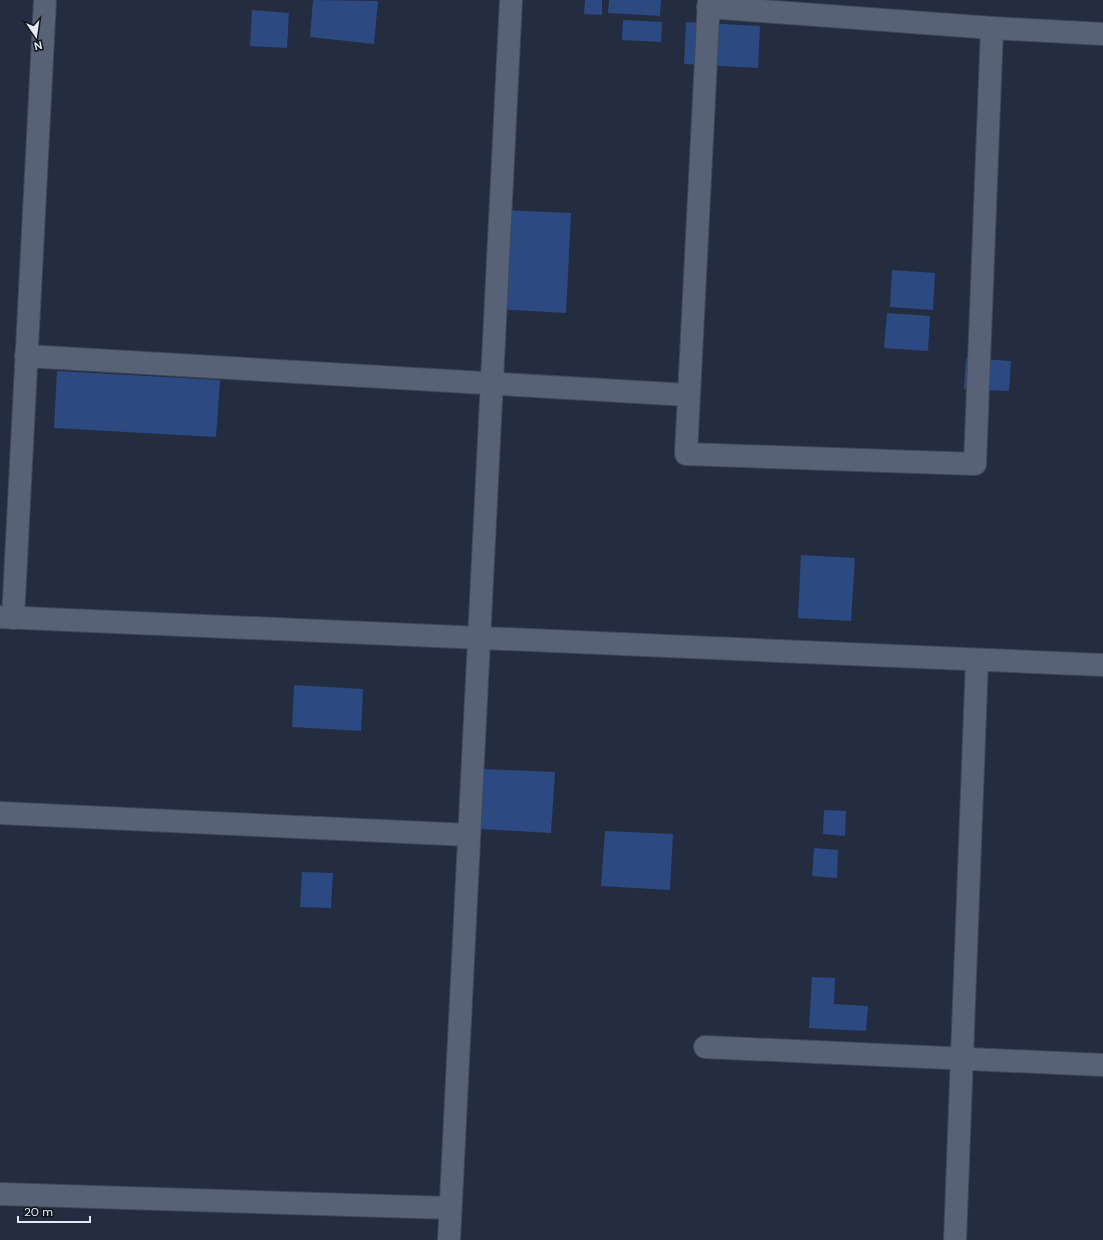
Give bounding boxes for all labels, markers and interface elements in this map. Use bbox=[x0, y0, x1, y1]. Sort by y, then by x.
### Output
north arrow bbox=[16, 16, 56, 56]
text: N bbox=[33, 38, 44, 53]
scale bar bbox=[18, 1198, 90, 1224]
text: 20 m bbox=[24, 1204, 53, 1220]

